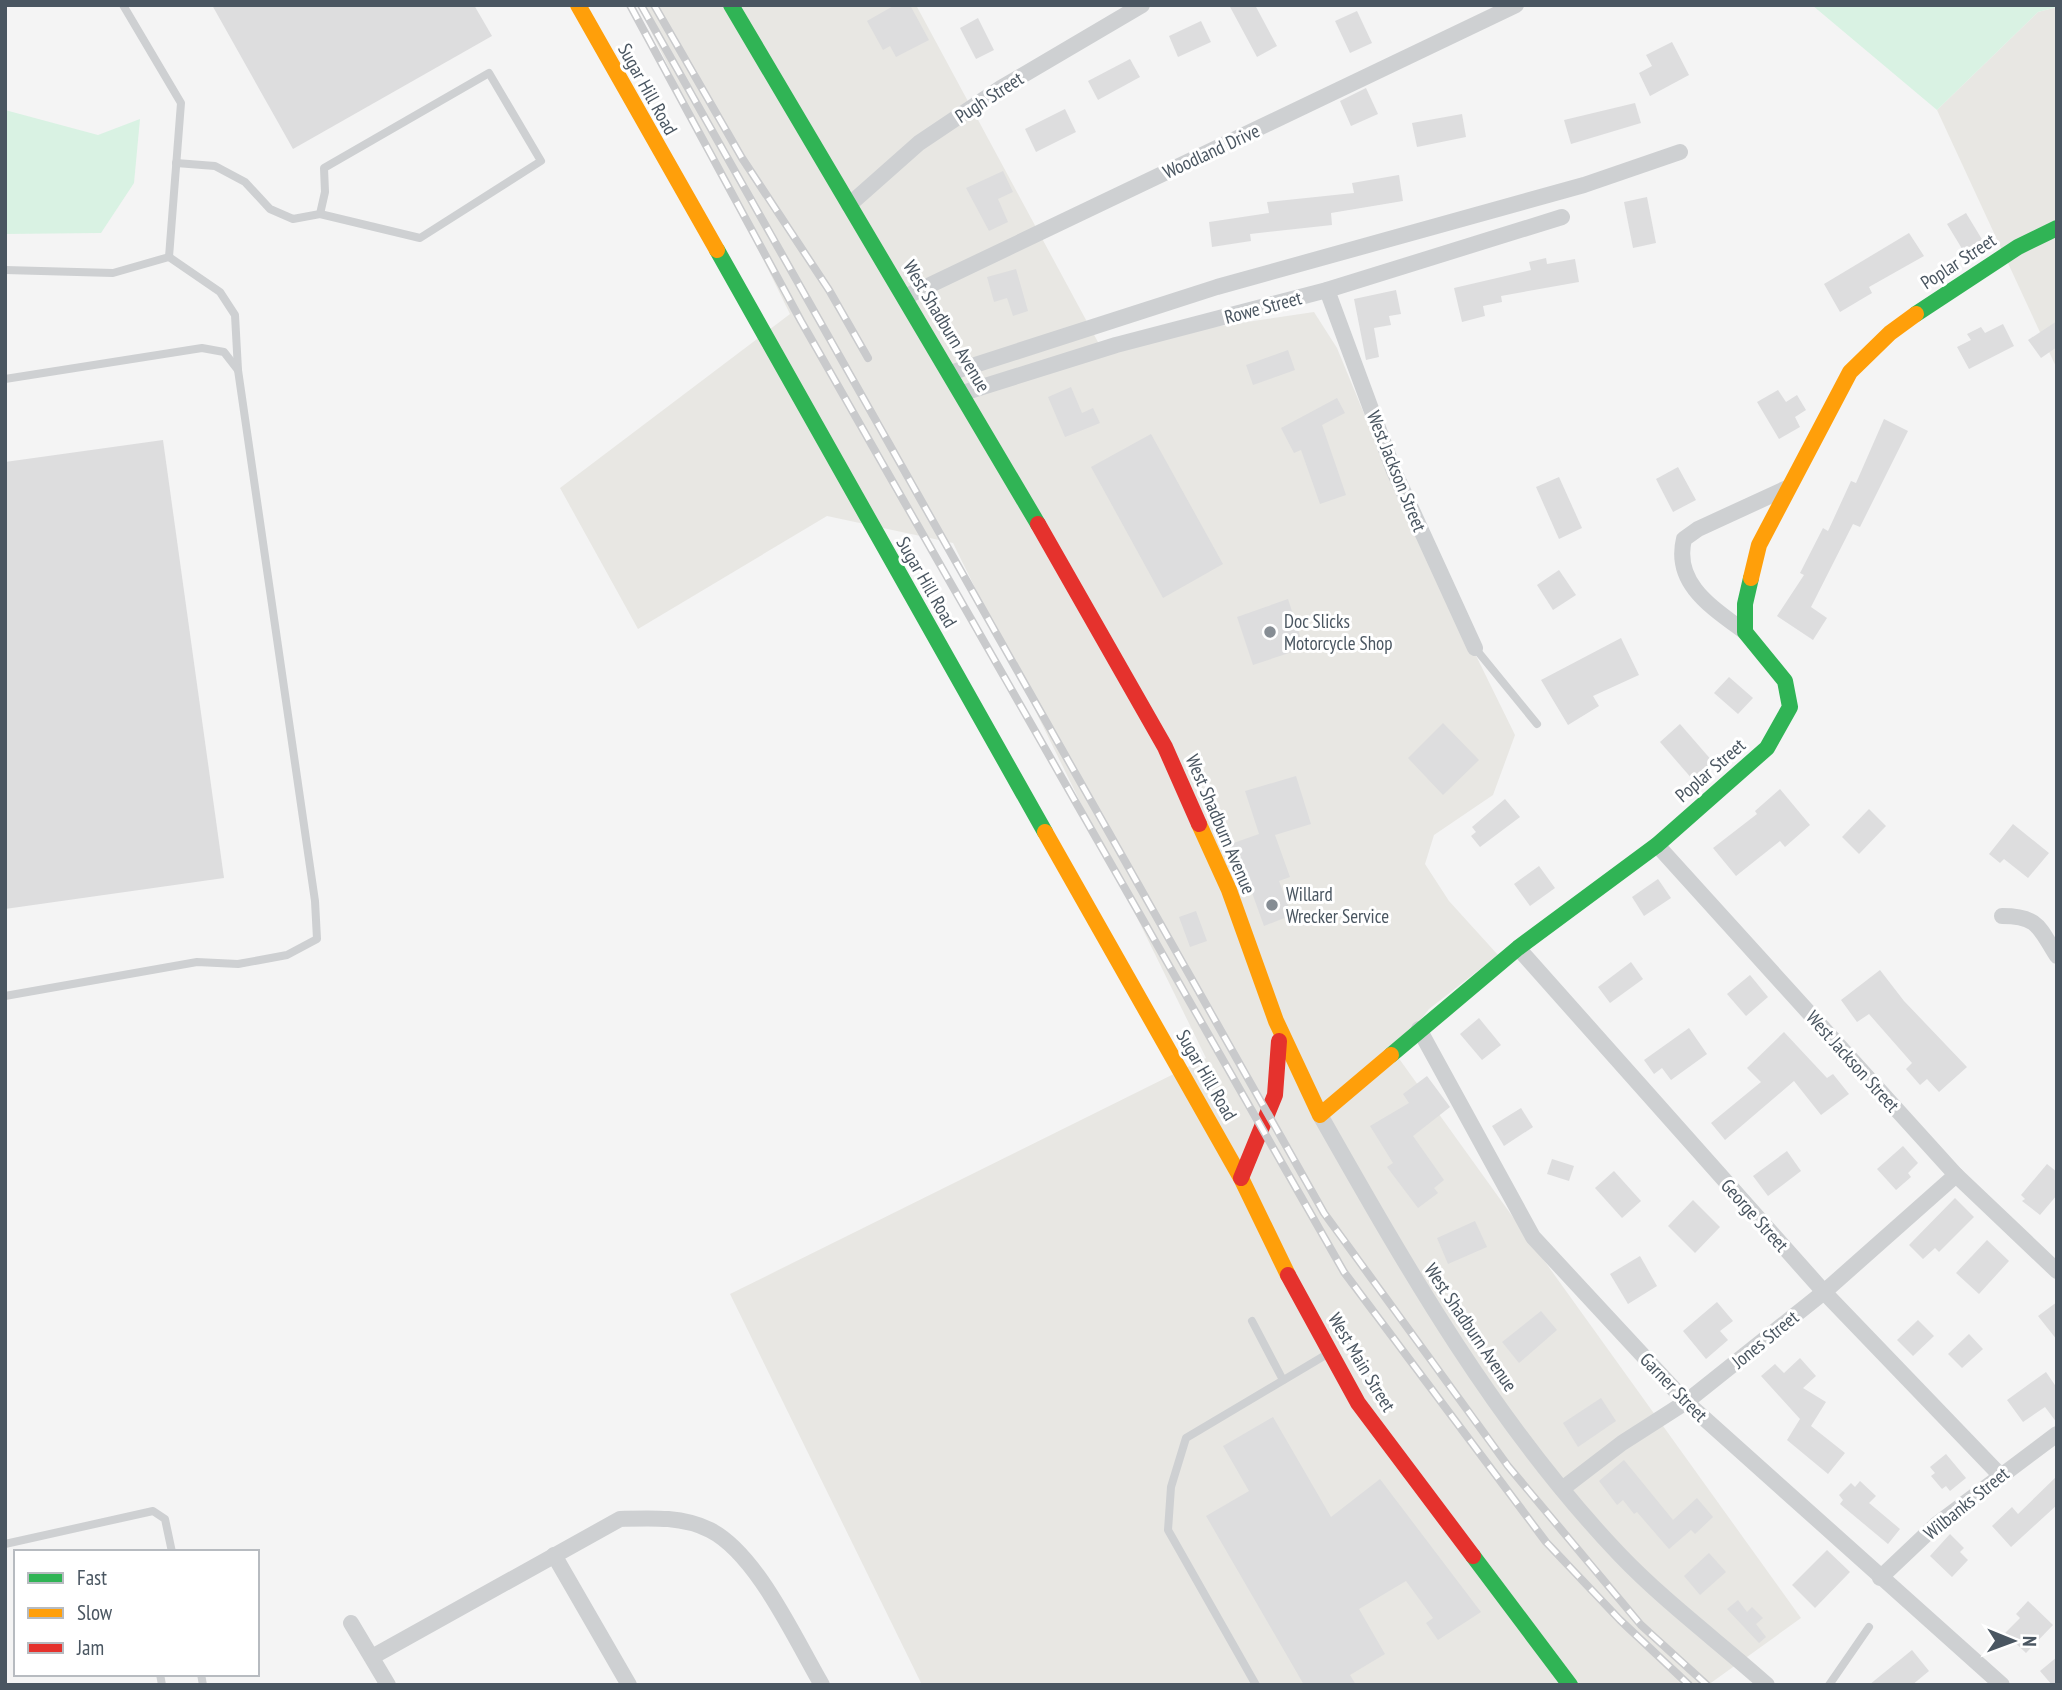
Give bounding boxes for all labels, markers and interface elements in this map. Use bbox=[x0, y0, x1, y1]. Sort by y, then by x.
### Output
street label: Sugar Hill Road bbox=[613, 39, 683, 139]
street label: Pugh Street bbox=[950, 66, 1028, 128]
street label: Woodland Drive bbox=[1159, 118, 1263, 184]
street label: Poplar Street bbox=[1916, 227, 2001, 294]
street label: West Shadburn Avenue bbox=[898, 256, 996, 396]
street label: Rowe Street bbox=[1222, 285, 1305, 329]
street label: West Jackson Street bbox=[1362, 407, 1432, 536]
street label: Sugar Hill Road bbox=[891, 532, 963, 632]
place label: Doc Slicks Motorcycle Shop bbox=[1284, 609, 1393, 655]
marker: Doc Slicks Motorcycle Shop bbox=[1262, 624, 1278, 640]
street label: Poplar Street bbox=[1670, 733, 1751, 807]
street label: West Shadburn Avenue bbox=[1181, 750, 1261, 898]
place label: Willard Wrecker Service bbox=[1286, 882, 1389, 928]
marker: Willard Wrecker Service bbox=[1264, 897, 1280, 913]
street label: West Jackson Street bbox=[1801, 1005, 1905, 1117]
street label: Sugar Hill Road bbox=[1171, 1025, 1243, 1125]
street label: George Street bbox=[1716, 1174, 1795, 1257]
street label: West Shadburn Avenue bbox=[1419, 1258, 1523, 1396]
street label: Jones Street bbox=[1726, 1304, 1804, 1374]
street label: West Main Street bbox=[1323, 1308, 1401, 1416]
street label: Garner Street bbox=[1635, 1347, 1713, 1427]
street label: Wilbanks Street bbox=[1919, 1461, 2014, 1545]
legend bbox=[14, 1550, 259, 1676]
text: Fast bbox=[77, 1564, 107, 1591]
text: Slow bbox=[77, 1599, 113, 1626]
north arrow bbox=[1978, 1606, 2048, 1676]
text: Jam bbox=[76, 1634, 104, 1661]
text: N bbox=[2018, 1636, 2042, 1647]

